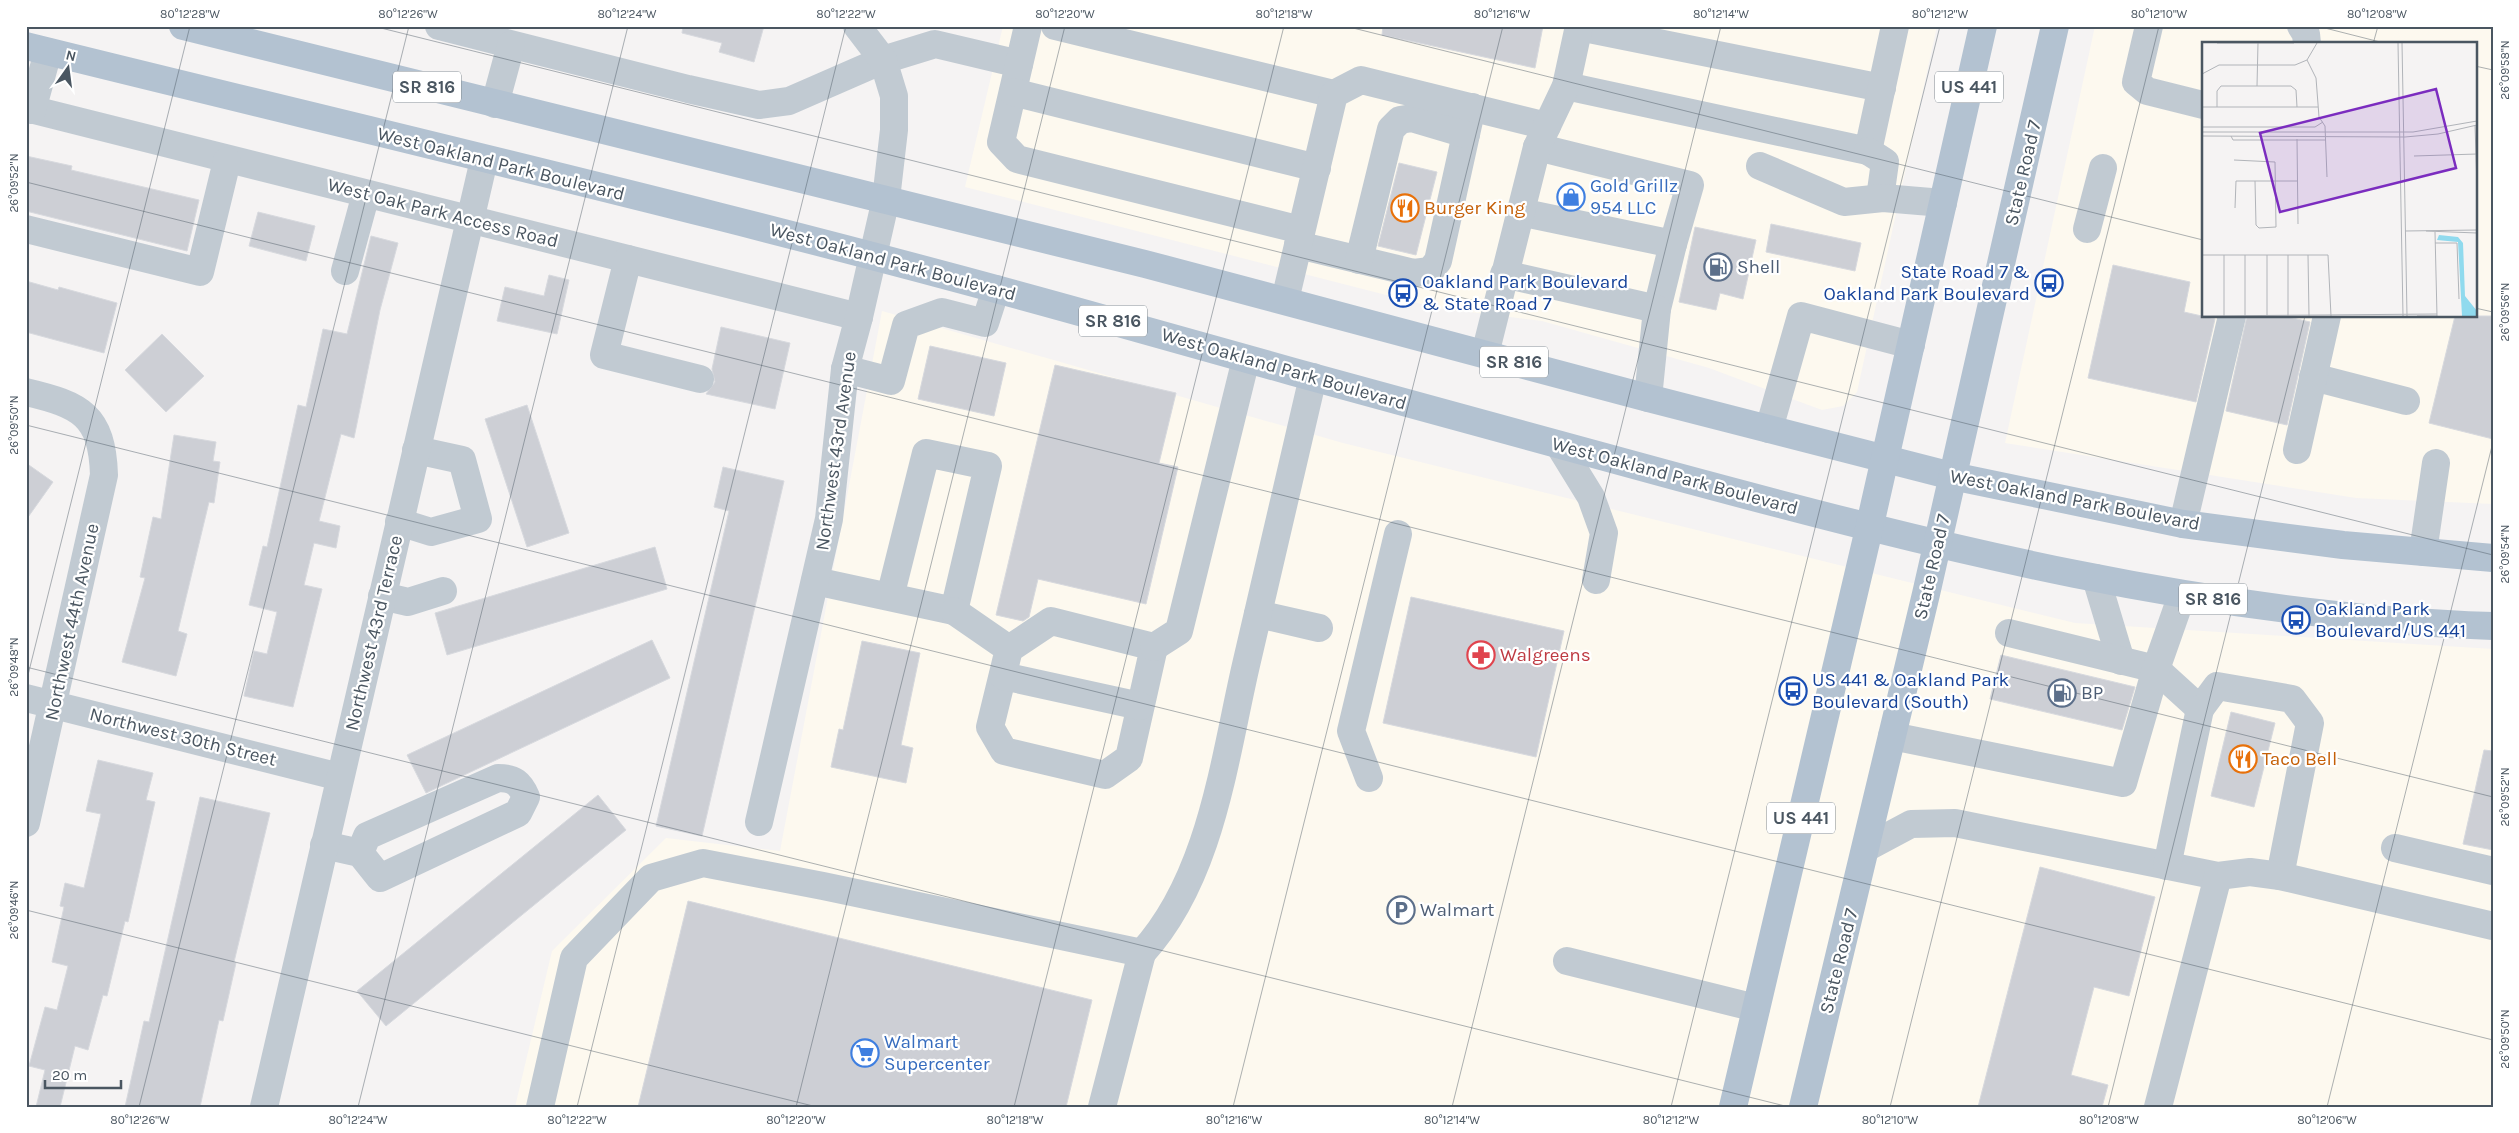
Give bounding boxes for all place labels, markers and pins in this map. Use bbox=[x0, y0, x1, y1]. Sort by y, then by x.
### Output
place label: Gold Grillz 954 LLC bbox=[1590, 175, 1678, 219]
shop icon: Gold Grillz 954 LLC bbox=[1556, 182, 1586, 212]
restaurant icon: Burger King bbox=[1390, 193, 1420, 223]
place label: Burger King bbox=[1424, 197, 1525, 219]
fuel station icon: Shell bbox=[1703, 252, 1733, 282]
place label: Shell bbox=[1737, 256, 1780, 278]
place label: State Road 7 & Oakland Park Boulevard bbox=[1824, 261, 2030, 305]
bus stop icon: State Road 7 & Oakland Park Boulevard bbox=[2034, 268, 2064, 298]
place label: Oakland Park Boulevard & State Road 7 bbox=[1422, 271, 1628, 315]
bus stop icon: Oakland Park Boulevard & State Road 7 bbox=[1388, 278, 1418, 308]
place label: Oakland Park Boulevard/US 441 bbox=[2315, 598, 2466, 642]
bus stop icon: Oakland Park Boulevard/US 441 bbox=[2281, 605, 2311, 635]
pharmacy icon: Walgreens bbox=[1466, 640, 1496, 670]
place label: Walgreens bbox=[1500, 644, 1591, 666]
place label: US 441 & Oakland Park Boulevard (South) bbox=[1812, 669, 2010, 713]
bus stop icon: US 441 & Oakland Park Boulevard (South) bbox=[1778, 676, 1808, 706]
fuel station icon: BP bbox=[2047, 678, 2077, 708]
place label: BP bbox=[2081, 682, 2103, 704]
restaurant icon: Taco Bell bbox=[2228, 744, 2258, 774]
place label: Taco Bell bbox=[2262, 748, 2337, 770]
parking icon: Walmart bbox=[1386, 895, 1416, 925]
place label: Walmart bbox=[1420, 899, 1494, 921]
place label: Walmart Supercenter bbox=[884, 1031, 990, 1075]
supermarket icon: Walmart Supercenter bbox=[850, 1038, 880, 1068]

